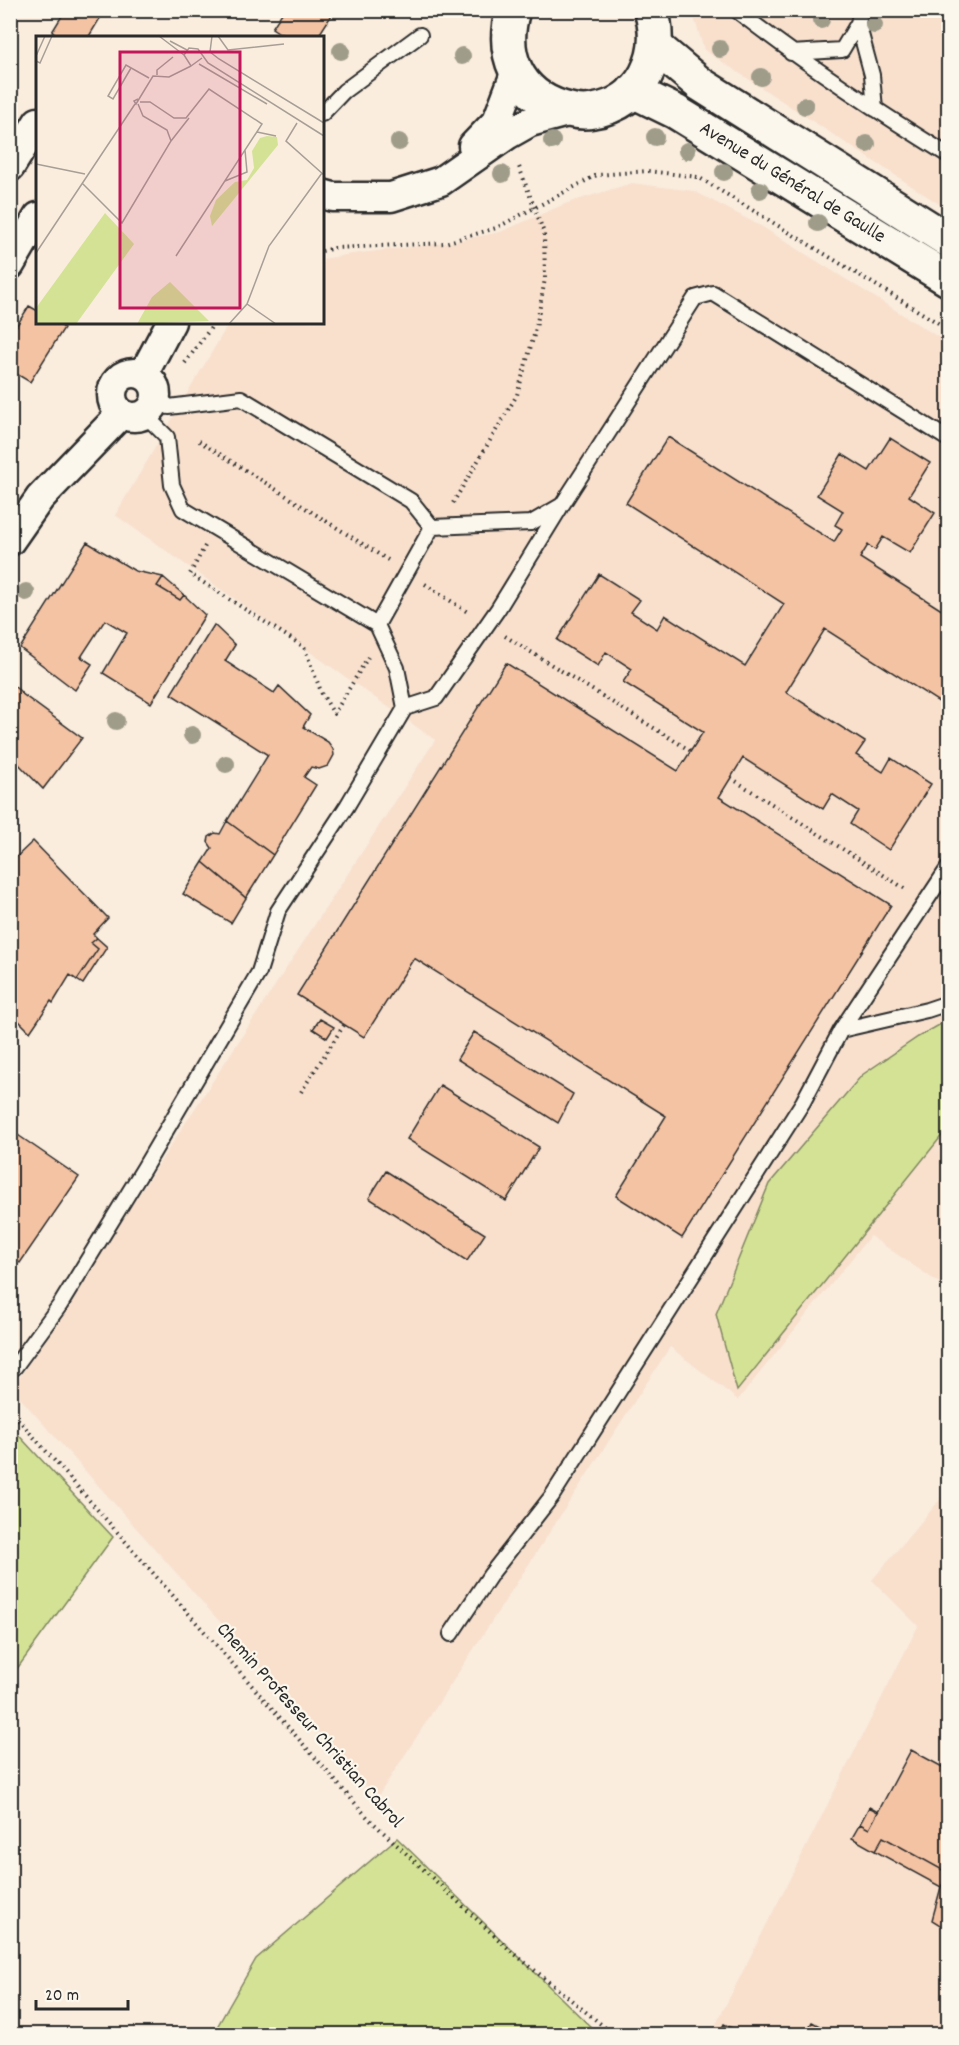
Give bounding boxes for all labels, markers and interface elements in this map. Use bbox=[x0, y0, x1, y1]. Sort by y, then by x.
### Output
inset map bbox=[36, 36, 324, 324]
street label: Avenue du Général de Gaulle bbox=[694, 115, 891, 251]
street label: Chemin Professeur Christian Cabrol bbox=[209, 1617, 409, 1835]
scale bar bbox=[36, 1973, 128, 2011]
text: 20 m bbox=[45, 1984, 79, 2009]

